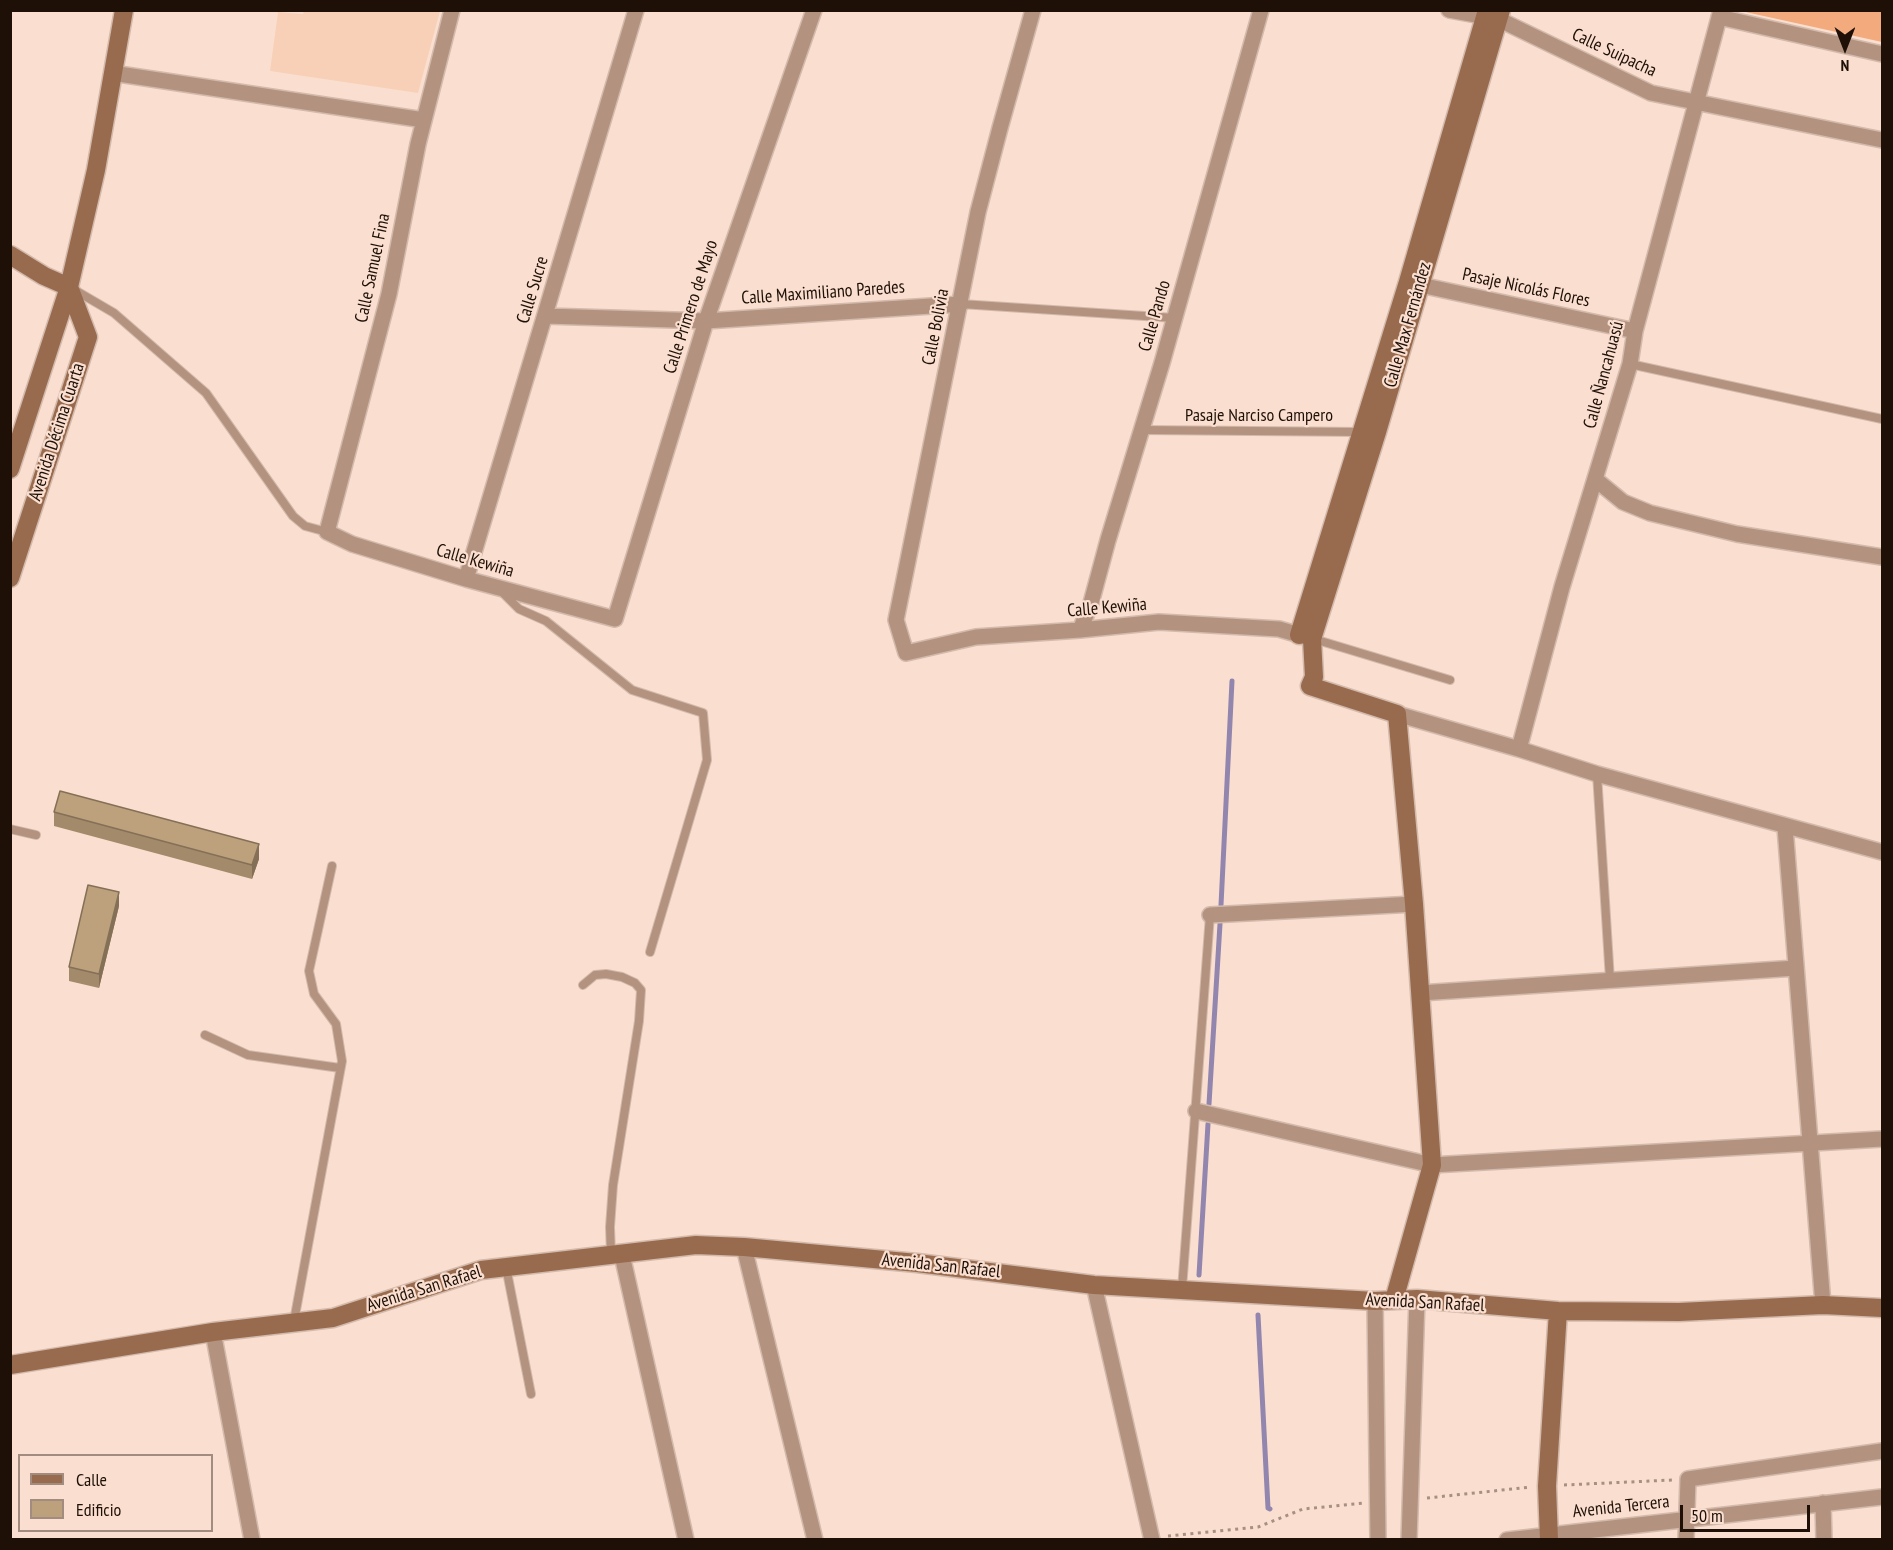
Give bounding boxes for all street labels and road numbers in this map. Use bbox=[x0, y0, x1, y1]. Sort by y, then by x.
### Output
street label: Calle Suipacha bbox=[1568, 24, 1660, 82]
street label: Calle Samuel Fina bbox=[351, 211, 395, 325]
street label: Calle Primero de Mayo bbox=[659, 237, 723, 377]
street label: Calle Sucre bbox=[513, 254, 553, 326]
street label: Calle Max Fernández bbox=[1380, 260, 1436, 390]
street label: Pasaje Nicolás Flores bbox=[1460, 264, 1592, 312]
street label: Calle Maximiliano Paredes bbox=[741, 277, 905, 309]
street label: Calle Pando bbox=[1135, 278, 1175, 354]
street label: Calle Bolivia bbox=[918, 287, 954, 367]
street label: Calle Ñancahuasú bbox=[1579, 319, 1629, 431]
street label: Avenida Décima Cuarta bbox=[25, 361, 89, 503]
street label: Pasaje Narciso Campero bbox=[1185, 405, 1333, 427]
street label: Calle Kewiña bbox=[434, 540, 516, 582]
street label: Calle Kewiña bbox=[1066, 594, 1148, 622]
street label: Avenida San Rafael bbox=[881, 1249, 1001, 1283]
street label: Avenida San Rafael bbox=[364, 1261, 484, 1317]
street label: Avenida San Rafael bbox=[1365, 1289, 1485, 1317]
street label: Avenida Tercera bbox=[1572, 1491, 1670, 1523]

